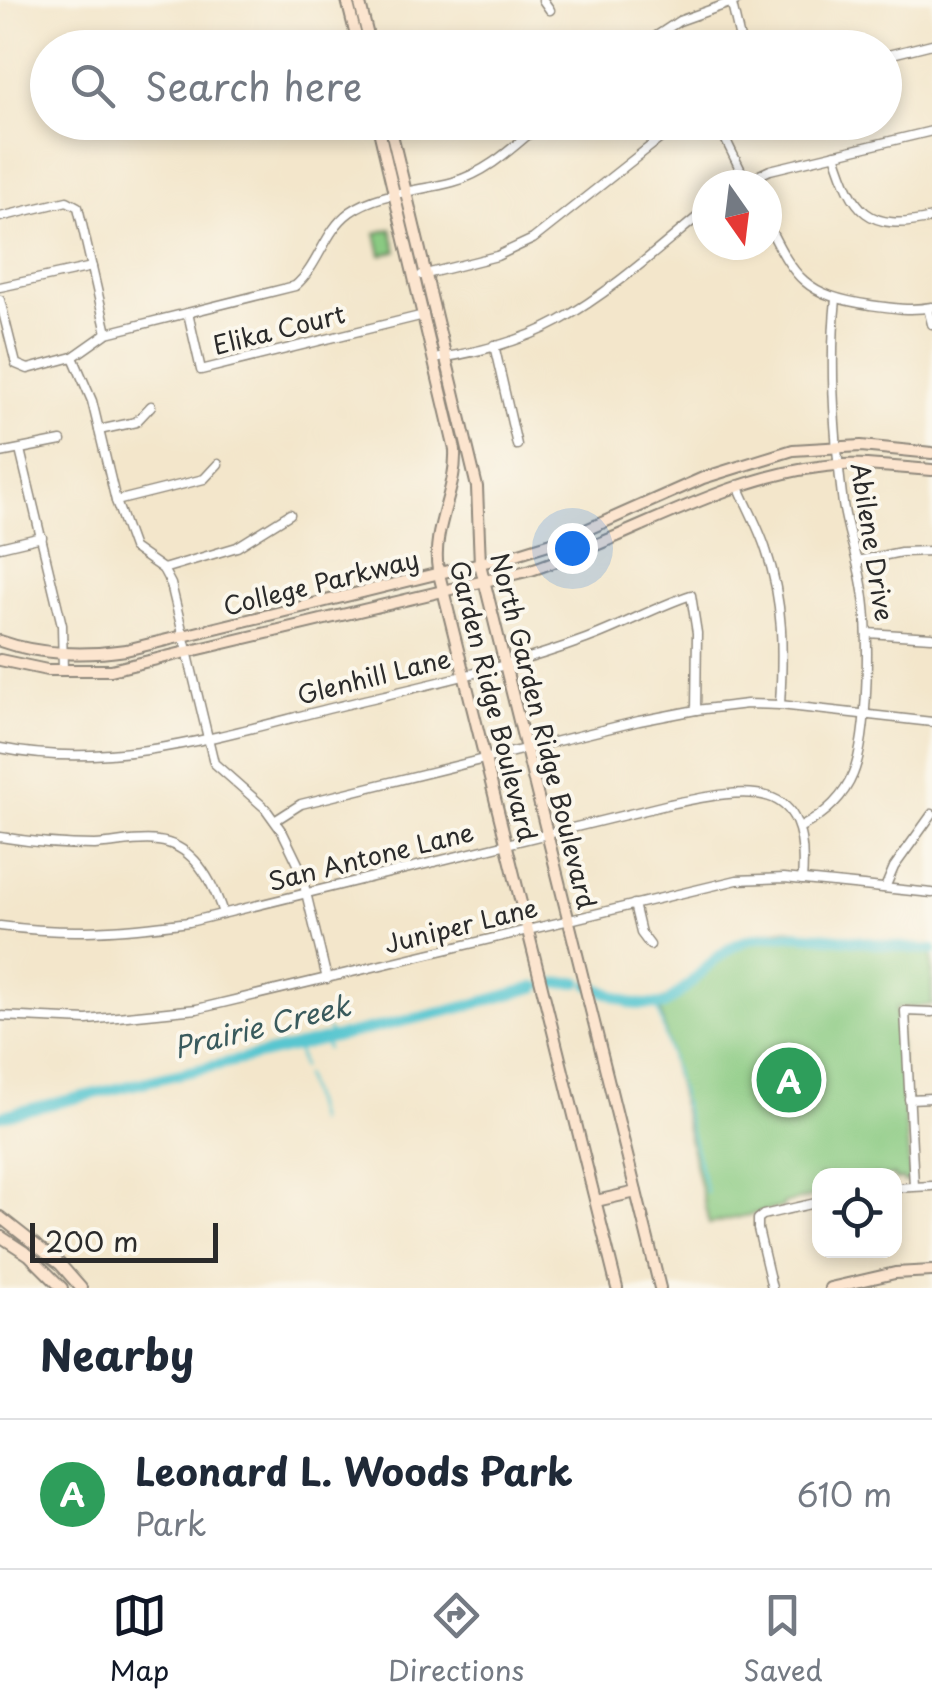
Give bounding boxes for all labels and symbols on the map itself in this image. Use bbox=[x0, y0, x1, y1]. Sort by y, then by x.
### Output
north arrow bbox=[692, 170, 782, 260]
street label: Elika Court bbox=[209, 294, 349, 364]
street label: Abilene Drive bbox=[842, 460, 904, 624]
your location bbox=[547, 523, 598, 574]
street label: College Parkway bbox=[219, 539, 422, 625]
street label: North Garden Ridge Boulevard bbox=[481, 549, 607, 913]
street label: Garden Ridge Boulevard bbox=[441, 556, 547, 845]
street label: Glenhill Lane bbox=[293, 639, 454, 713]
street label: San Antone Lane bbox=[264, 812, 478, 900]
street label: Juniper Lane bbox=[380, 888, 542, 962]
water label: Prairie Creek bbox=[169, 982, 356, 1068]
pin: A bbox=[756, 1042, 822, 1118]
scale bar bbox=[30, 1218, 218, 1262]

